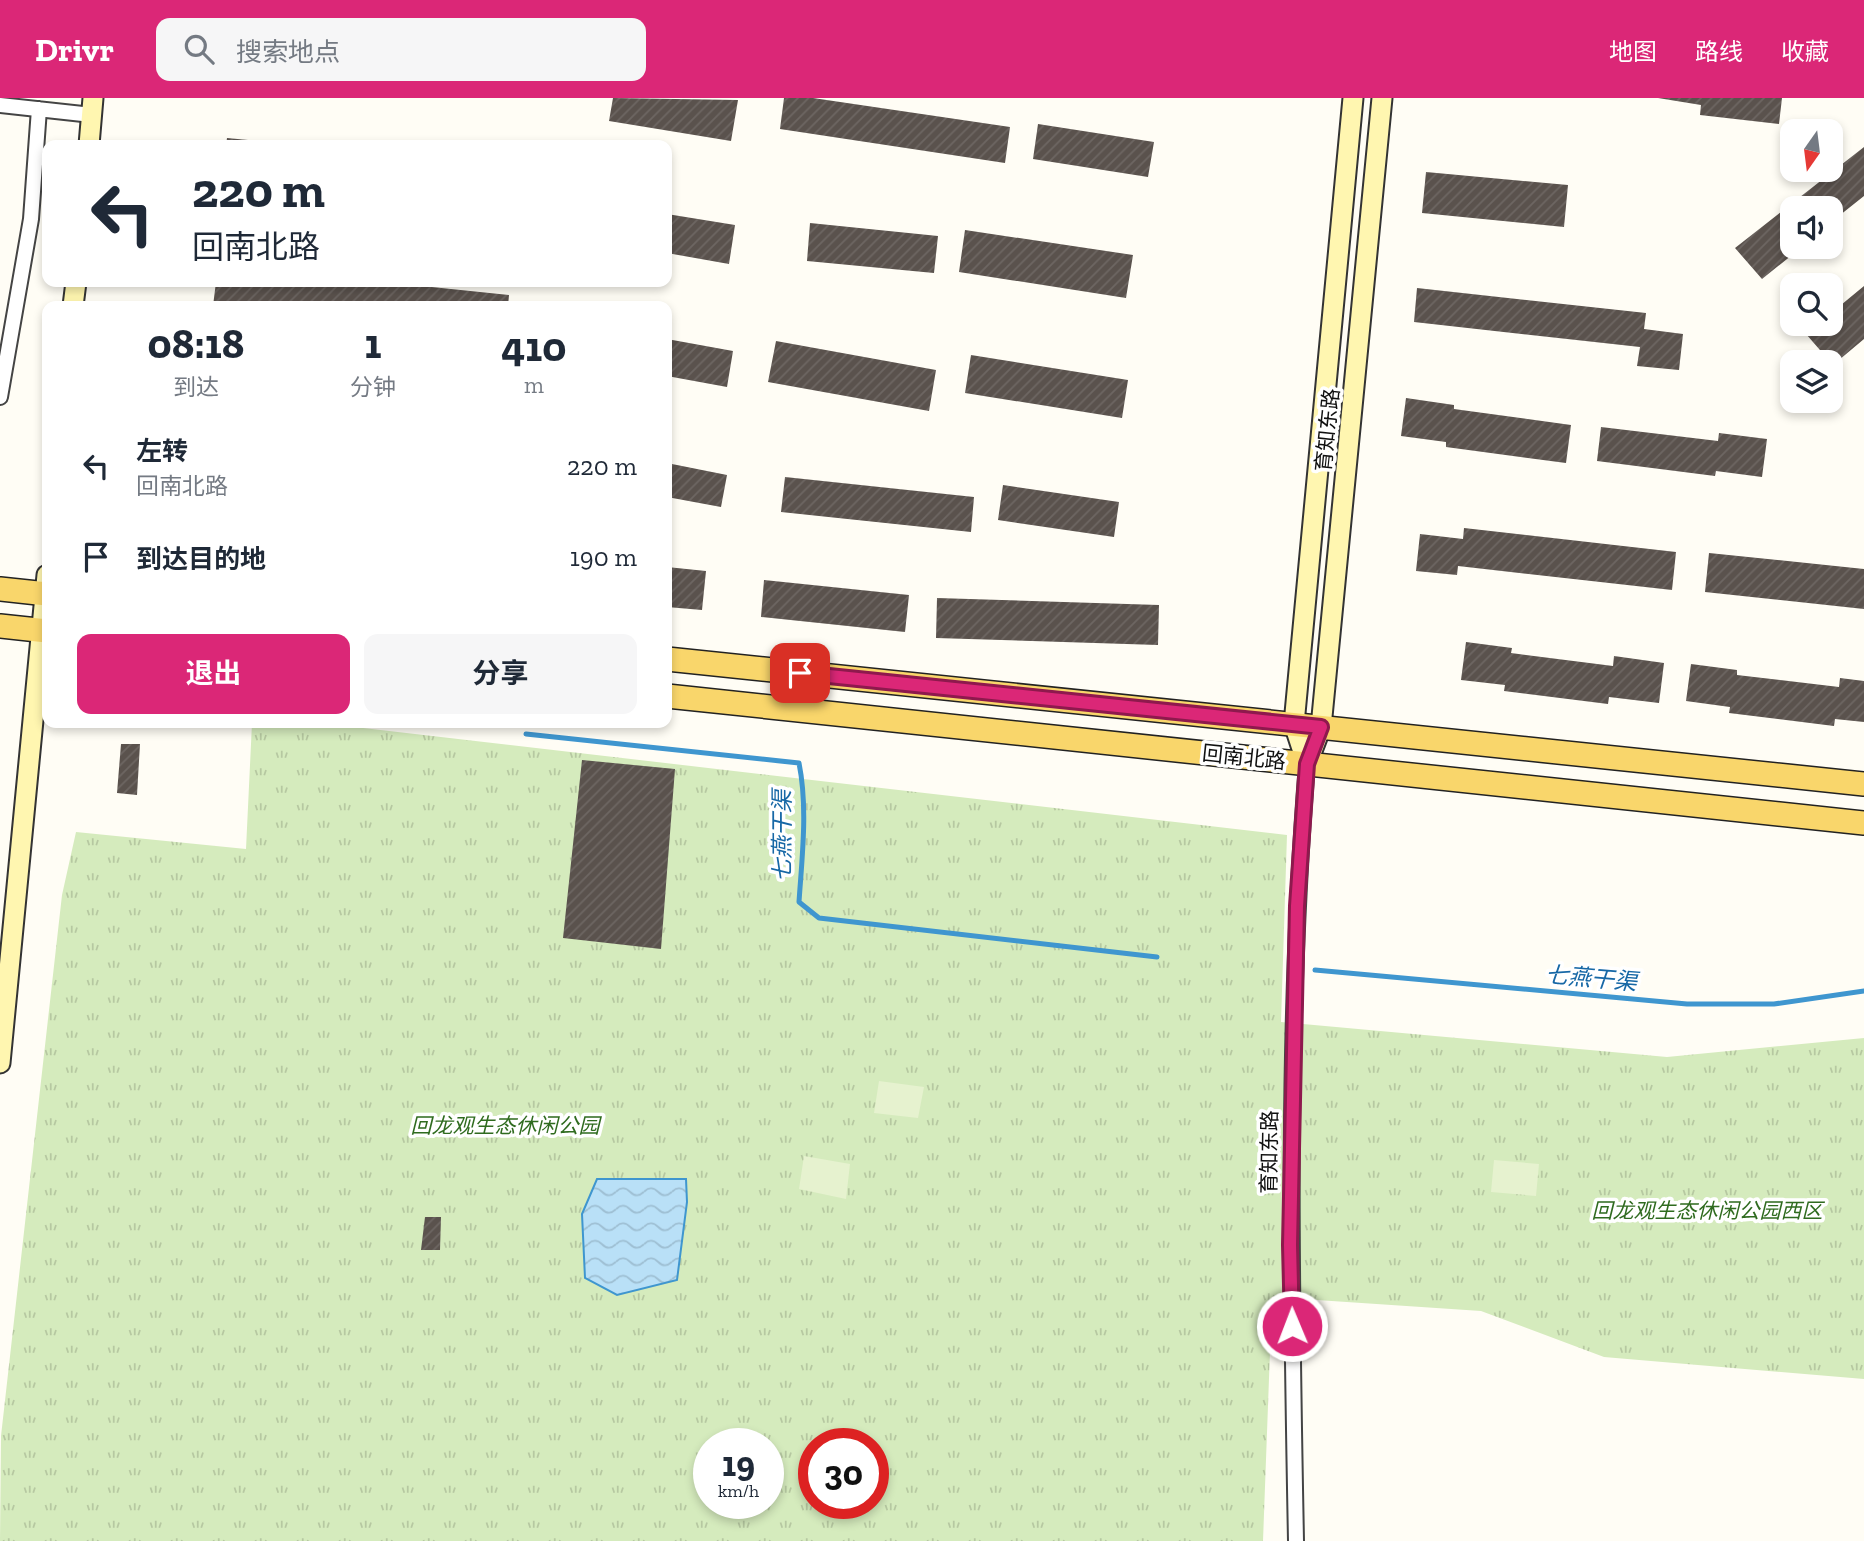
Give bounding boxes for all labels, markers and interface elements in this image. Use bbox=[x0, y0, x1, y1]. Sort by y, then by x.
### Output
search box bbox=[156, 18, 646, 81]
text: Drivr bbox=[35, 30, 114, 69]
icon: search bbox=[180, 30, 218, 68]
text: 搜索地点 bbox=[236, 36, 340, 68]
text: 地图 bbox=[1609, 37, 1657, 66]
text: 路线 bbox=[1695, 37, 1743, 66]
text: 收藏 bbox=[1781, 37, 1829, 66]
north arrow bbox=[1780, 119, 1843, 182]
map controls bbox=[1780, 119, 1843, 413]
text: 220 m bbox=[192, 161, 325, 220]
icon: left bbox=[77, 168, 168, 259]
button: sound bbox=[1780, 196, 1843, 259]
text: 回南北路 bbox=[192, 228, 320, 266]
button: search bbox=[1780, 273, 1843, 336]
text: 08:18 bbox=[148, 318, 244, 369]
text: 1 bbox=[364, 318, 381, 369]
text: 410 bbox=[501, 321, 566, 372]
button: layers bbox=[1780, 350, 1843, 413]
text: m bbox=[524, 371, 544, 399]
text: 到达 bbox=[173, 373, 219, 401]
text: 分钟 bbox=[350, 373, 396, 401]
street label: 育知东路 bbox=[1310, 387, 1344, 473]
text: 左转 bbox=[136, 435, 188, 467]
icon: left bbox=[77, 447, 115, 485]
text: 220 m bbox=[567, 450, 637, 482]
text: 回南北路 bbox=[136, 472, 228, 500]
icon: arrive bbox=[77, 538, 115, 576]
text: 190 m bbox=[570, 541, 637, 573]
text: 到达目的地 bbox=[136, 543, 266, 575]
button: 退出 bbox=[77, 634, 350, 714]
button: 分享 bbox=[364, 634, 637, 714]
pin bbox=[770, 643, 830, 703]
icon: arrive bbox=[781, 654, 819, 692]
street label: 回南北路 bbox=[1201, 740, 1287, 774]
water label: 七燕干渠 bbox=[768, 787, 796, 882]
water label: 七燕干渠 bbox=[1544, 960, 1641, 996]
street label: 育知东路 bbox=[1256, 1110, 1282, 1194]
park label: 回龙观生态休闲公园 bbox=[411, 1113, 602, 1138]
park label: 回龙观生态休闲公园西区 bbox=[1592, 1198, 1825, 1223]
position arrow bbox=[1255, 1289, 1329, 1363]
speed limit sign: 30 bbox=[798, 1428, 889, 1519]
text: 19 bbox=[722, 1443, 755, 1485]
text: km/h bbox=[718, 1480, 759, 1502]

